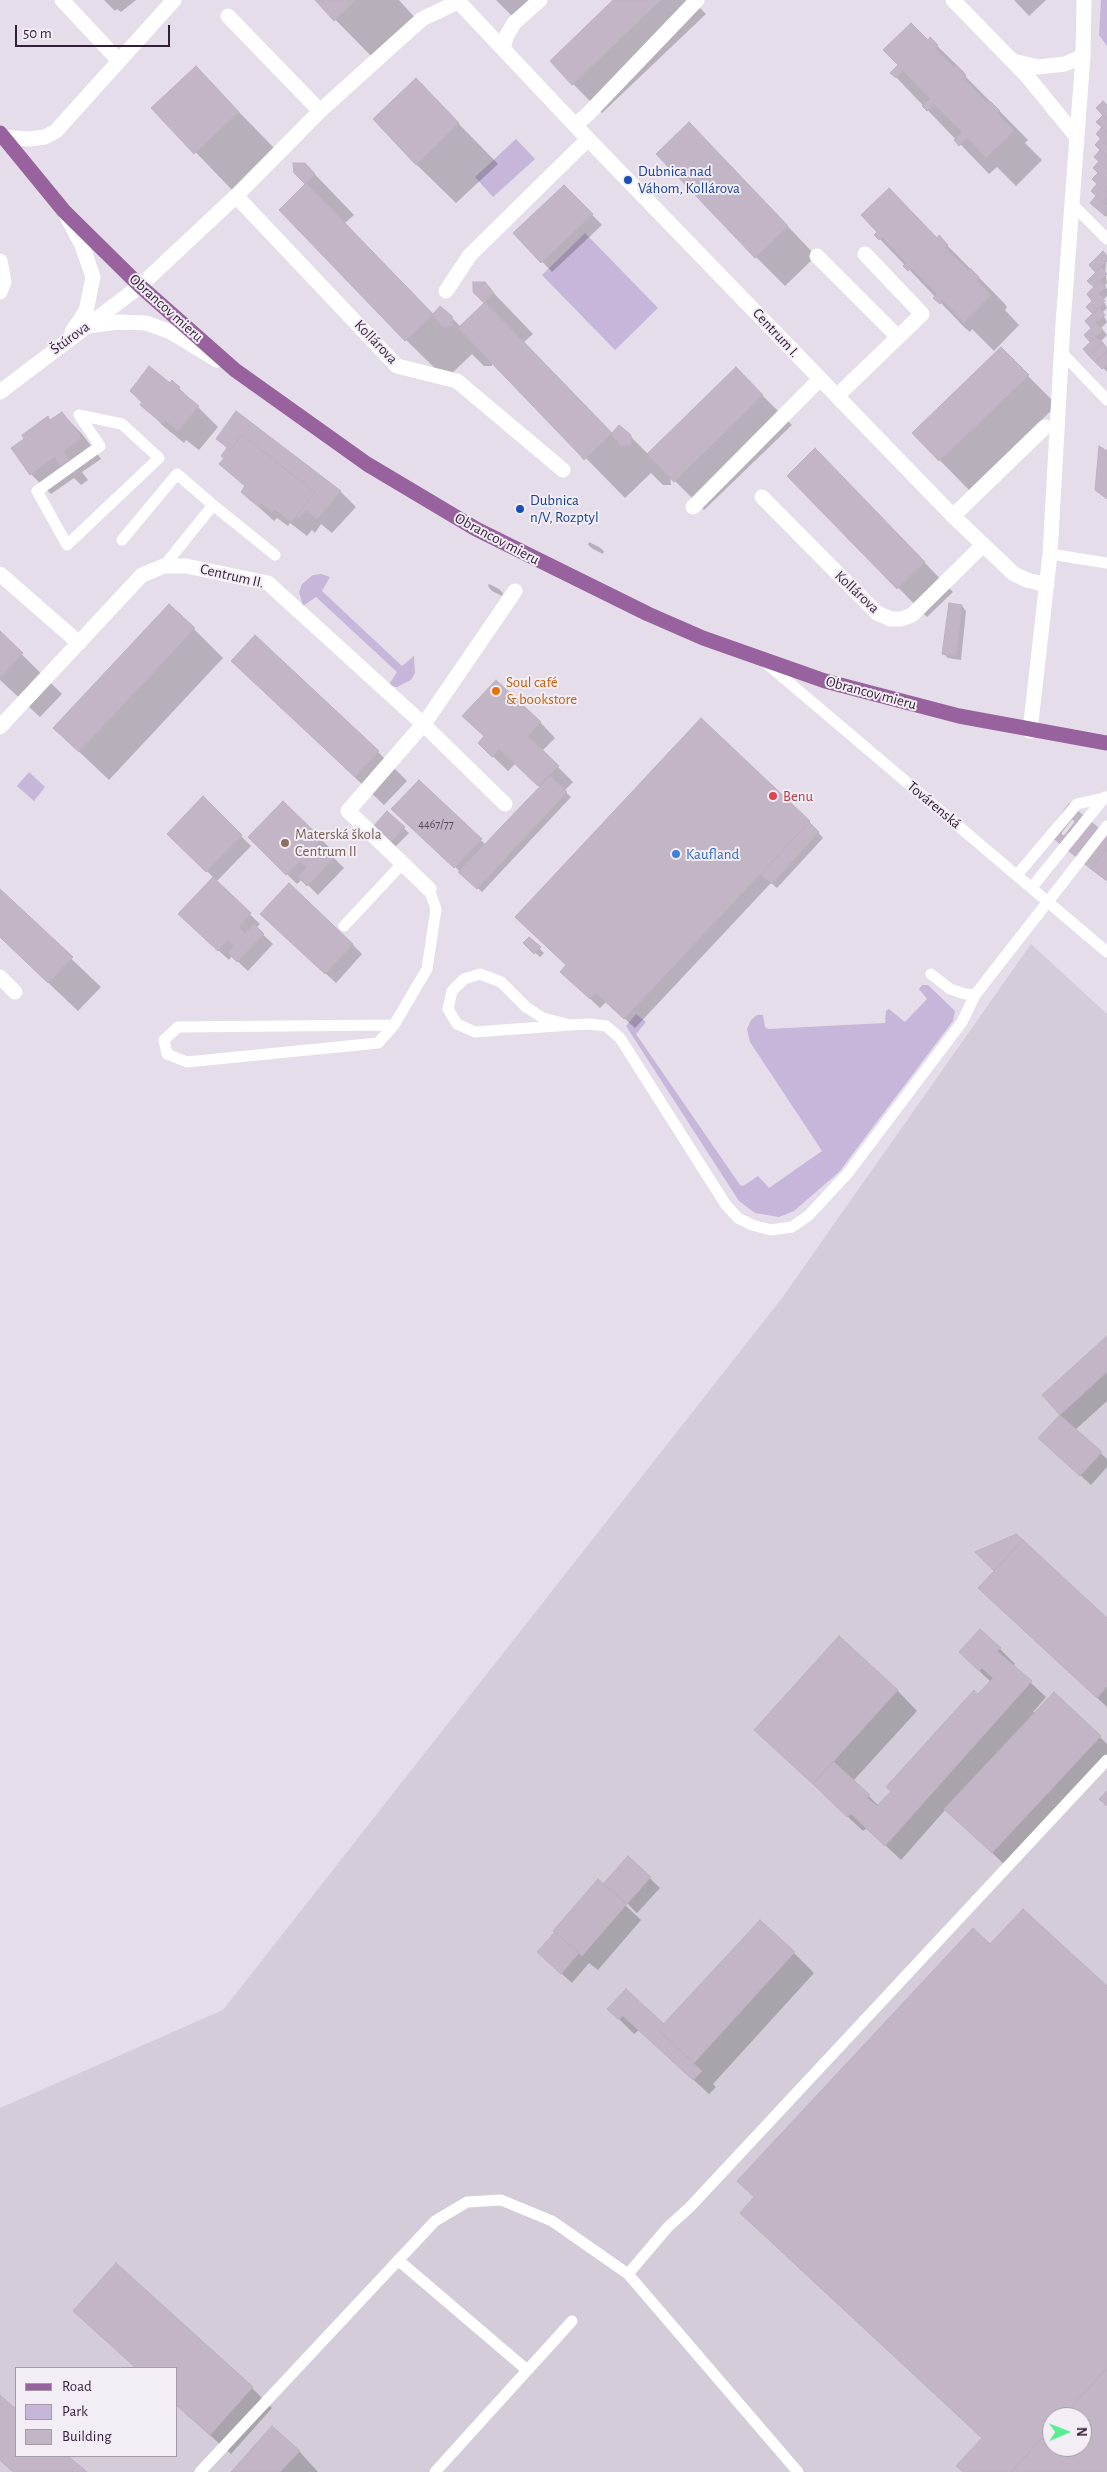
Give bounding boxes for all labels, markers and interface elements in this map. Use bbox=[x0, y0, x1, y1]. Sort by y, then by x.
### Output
scale bar bbox=[18, 15, 172, 47]
text: 50 m bbox=[23, 26, 52, 41]
place label: Dubnica nad Váhom, Kollárova bbox=[638, 162, 740, 197]
marker: Dubnica nad Váhom, Kollárova bbox=[622, 174, 634, 186]
street label: Obrancov mieru bbox=[125, 270, 207, 346]
street label: Centrum I. bbox=[749, 305, 803, 361]
street label: Kollárova bbox=[351, 316, 401, 368]
street label: Štúrova bbox=[47, 318, 93, 358]
place label: Dubnica n/V, Rozptyl bbox=[530, 491, 599, 526]
marker: Dubnica n/V, Rozptyl bbox=[514, 503, 526, 515]
street label: Obrancov mieru bbox=[452, 509, 542, 569]
street label: Centrum II. bbox=[198, 560, 266, 592]
street label: Kollárova bbox=[831, 567, 883, 617]
street label: Obrancov mieru bbox=[824, 672, 918, 714]
place label: Soul café & bookstore bbox=[506, 673, 577, 708]
marker: Soul café & bookstore bbox=[490, 685, 502, 697]
street label: Továrenská bbox=[903, 777, 965, 833]
place label: Benu bbox=[783, 787, 813, 805]
marker: Benu bbox=[767, 790, 779, 802]
house number: 4467/77 bbox=[418, 817, 454, 831]
place label: Materská škola Centrum II bbox=[295, 825, 382, 860]
marker: Materská škola Centrum II bbox=[279, 837, 291, 849]
place label: Kaufland bbox=[686, 845, 739, 863]
marker: Kaufland bbox=[670, 848, 682, 860]
legend bbox=[15, 2367, 178, 2457]
text: Road bbox=[62, 2379, 92, 2394]
text: Park bbox=[62, 2404, 88, 2419]
north arrow bbox=[1042, 2407, 1092, 2457]
text: N bbox=[1074, 2427, 1088, 2437]
text: Building bbox=[62, 2429, 112, 2444]

